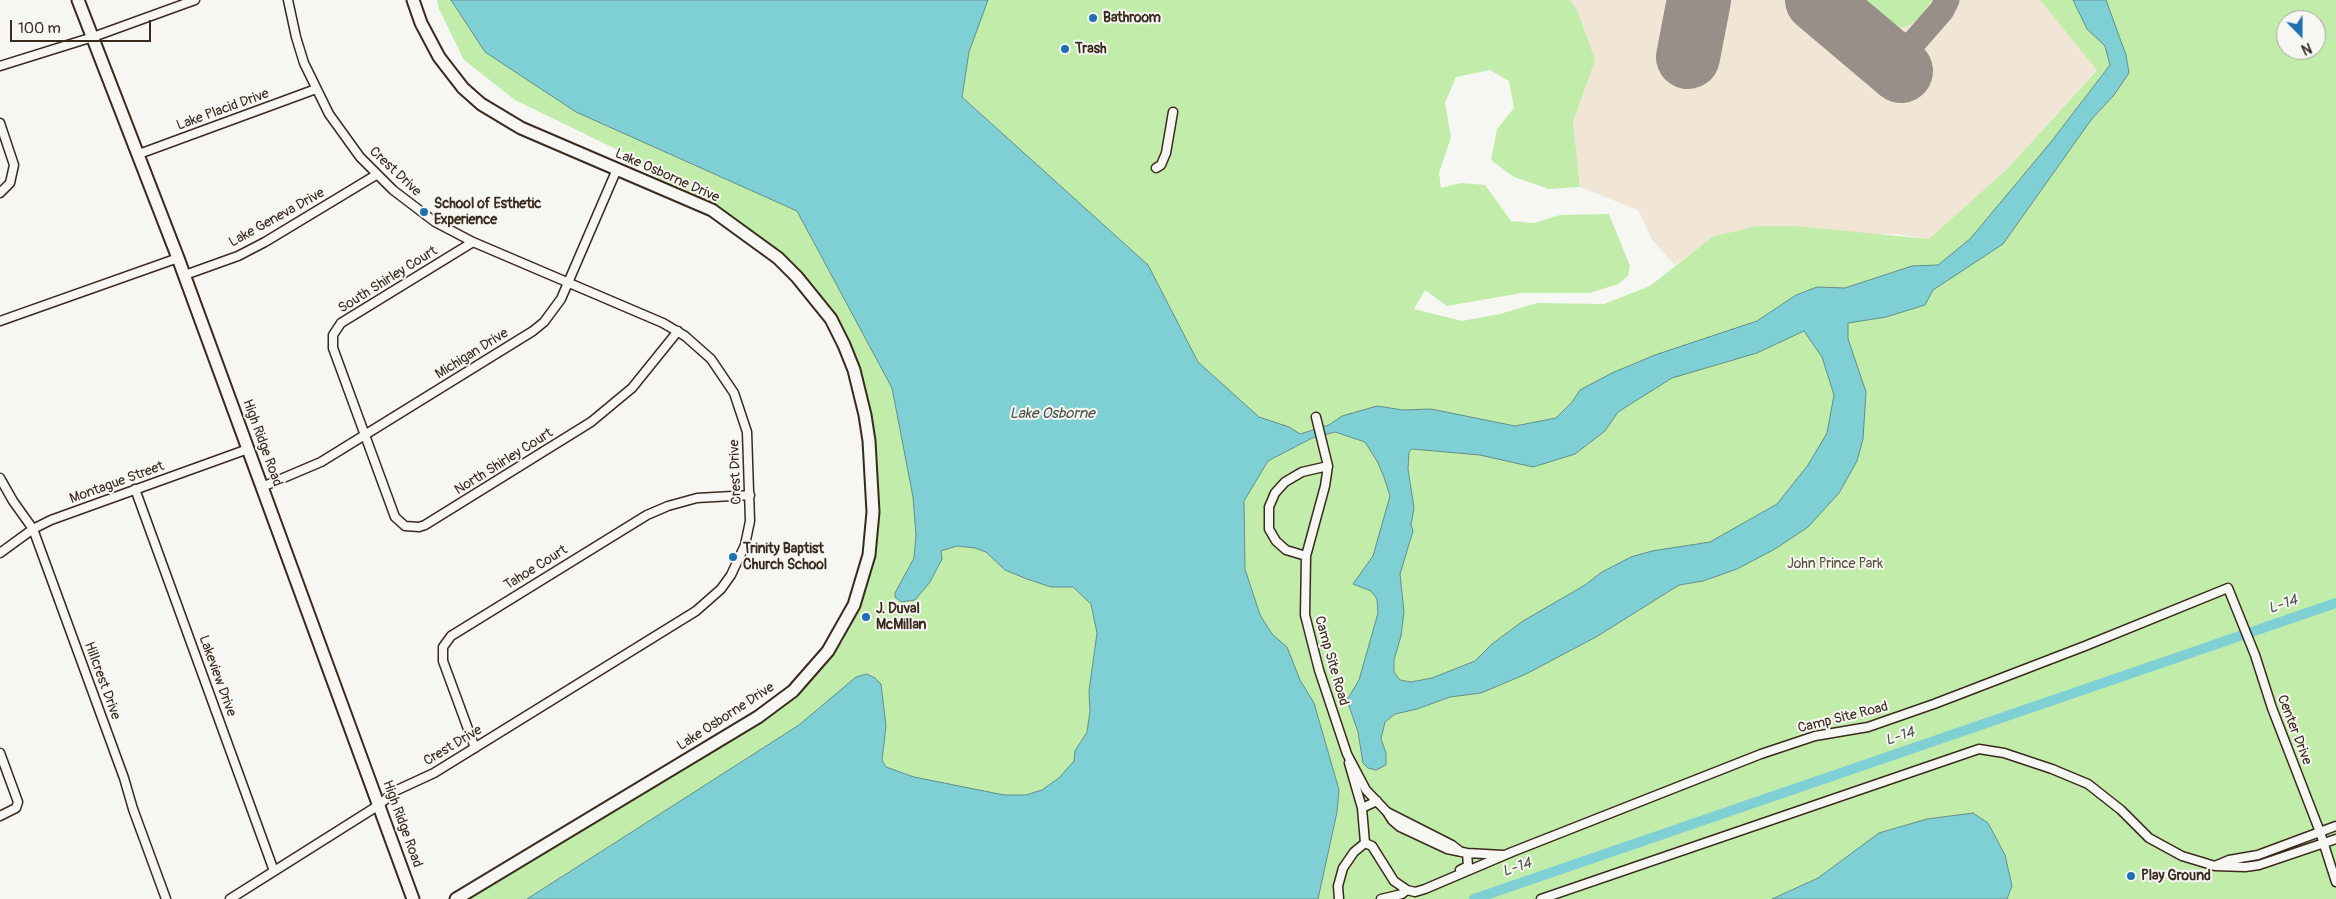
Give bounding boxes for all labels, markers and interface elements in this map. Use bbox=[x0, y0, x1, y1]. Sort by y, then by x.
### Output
scale bar bbox=[12, 10, 154, 42]
place label: Bathroom bbox=[1103, 10, 1161, 26]
north arrow bbox=[2276, 10, 2326, 60]
marker: Bathroom bbox=[1087, 12, 1099, 24]
text: 100 m bbox=[18, 19, 61, 38]
text: N bbox=[2299, 39, 2314, 58]
place label: Trash bbox=[1075, 41, 1107, 57]
marker: Trash bbox=[1059, 43, 1071, 55]
street label: Lake Placid Drive bbox=[174, 85, 272, 135]
street label: Crest Drive bbox=[365, 144, 425, 200]
street label: Lake Osborne Drive bbox=[612, 145, 722, 207]
street label: Lake Geneva Drive bbox=[226, 185, 328, 251]
place label: School of Esthetic Experience bbox=[434, 196, 541, 228]
marker: School of Esthetic Experience bbox=[418, 206, 430, 218]
street label: South Shirley Court bbox=[335, 243, 441, 317]
street label: Michigan Drive bbox=[432, 325, 512, 383]
street label: High Ridge Road bbox=[238, 397, 286, 489]
water label: Lake Osborne bbox=[1009, 405, 1095, 423]
street label: North Shirley Court bbox=[452, 425, 556, 499]
street label: Crest Drive bbox=[726, 439, 746, 505]
street label: Montague Street bbox=[67, 458, 167, 508]
place label: Trinity Baptist Church School bbox=[743, 541, 827, 574]
street label: Tahoe Court bbox=[501, 542, 571, 594]
marker: Trinity Baptist Church School bbox=[727, 551, 739, 563]
park label: John Prince Park bbox=[1787, 556, 1883, 572]
water label: L-14 bbox=[2266, 592, 2300, 618]
place label: J. Duval McMillan bbox=[876, 601, 926, 634]
marker: J. Duval McMillan bbox=[860, 611, 872, 623]
street label: Camp Site Road bbox=[1310, 614, 1352, 708]
street label: Lakeview Drive bbox=[195, 633, 239, 719]
street label: Hillcrest Drive bbox=[80, 640, 124, 722]
street label: Lake Osborne Drive bbox=[674, 679, 778, 755]
street label: Center Drive bbox=[2273, 693, 2315, 767]
street label: Camp Site Road bbox=[1796, 699, 1890, 737]
street label: Crest Drive bbox=[421, 722, 485, 770]
water label: L-14 bbox=[1883, 724, 1917, 750]
street label: High Ridge Road bbox=[378, 778, 426, 870]
water label: L-14 bbox=[1500, 855, 1534, 881]
place label: Play Ground bbox=[2141, 868, 2211, 884]
marker: Play Ground bbox=[2125, 870, 2137, 882]

